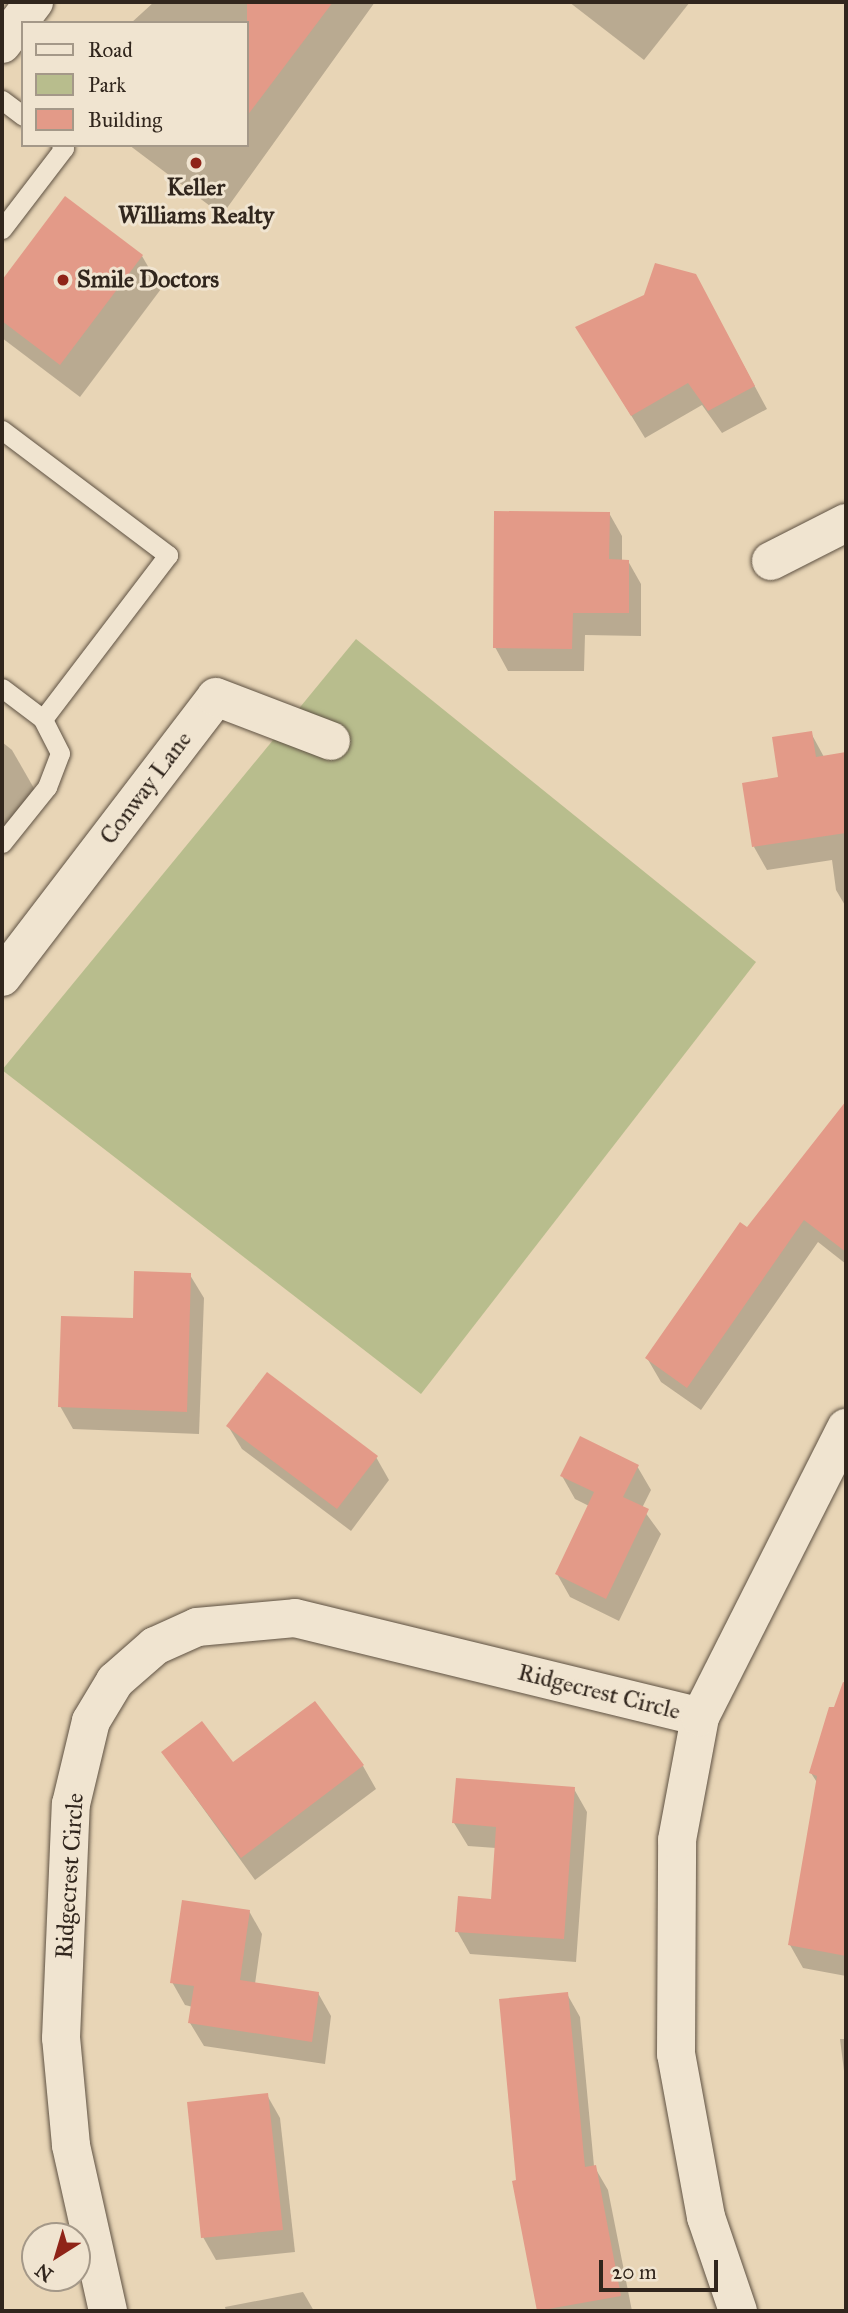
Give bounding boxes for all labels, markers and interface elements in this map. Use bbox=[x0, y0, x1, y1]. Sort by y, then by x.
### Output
legend bbox=[21, 21, 248, 147]
text: Road bbox=[88, 37, 133, 63]
text: Park bbox=[88, 72, 126, 98]
text: Building bbox=[88, 107, 162, 133]
marker: Keller Williams Realty bbox=[188, 155, 204, 171]
place label: Keller Williams Realty bbox=[118, 174, 274, 230]
place label: Smile Doctors bbox=[77, 266, 219, 294]
marker: Smile Doctors bbox=[55, 272, 71, 288]
street label: Conway Lane bbox=[94, 726, 198, 850]
street label: Ridgecrest Circle bbox=[515, 1658, 683, 1726]
street label: Ridgecrest Circle bbox=[50, 1792, 90, 1960]
north arrow bbox=[21, 2222, 91, 2292]
scale bar bbox=[603, 2246, 722, 2290]
text: N bbox=[31, 2259, 58, 2287]
text: 20 m bbox=[612, 2259, 657, 2285]

